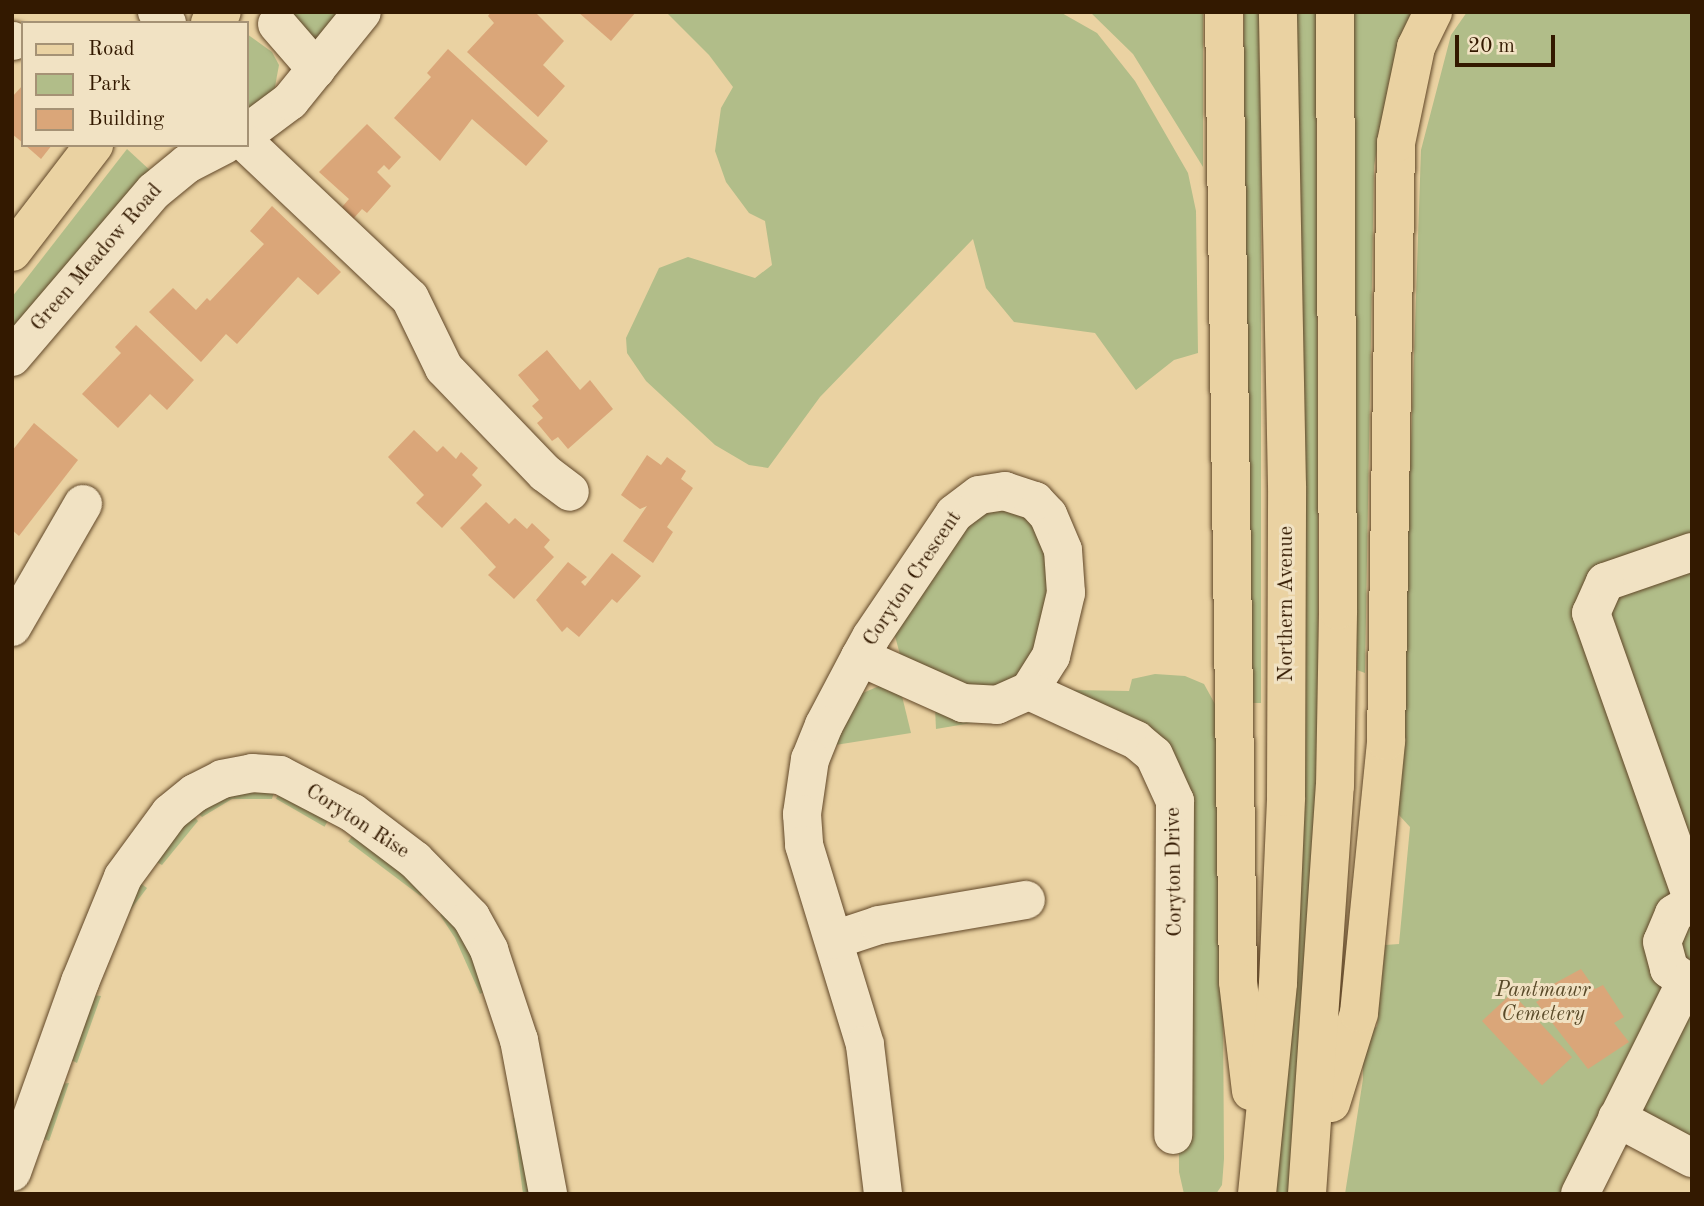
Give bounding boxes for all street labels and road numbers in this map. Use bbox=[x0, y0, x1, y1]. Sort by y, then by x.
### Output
street label: Green Meadow Road bbox=[26, 179, 168, 337]
street label: Coryton Crescent bbox=[858, 506, 968, 652]
street label: Northern Avenue bbox=[1274, 526, 1300, 682]
street label: Coryton Rise bbox=[300, 779, 414, 865]
street label: Coryton Drive bbox=[1161, 807, 1189, 937]

